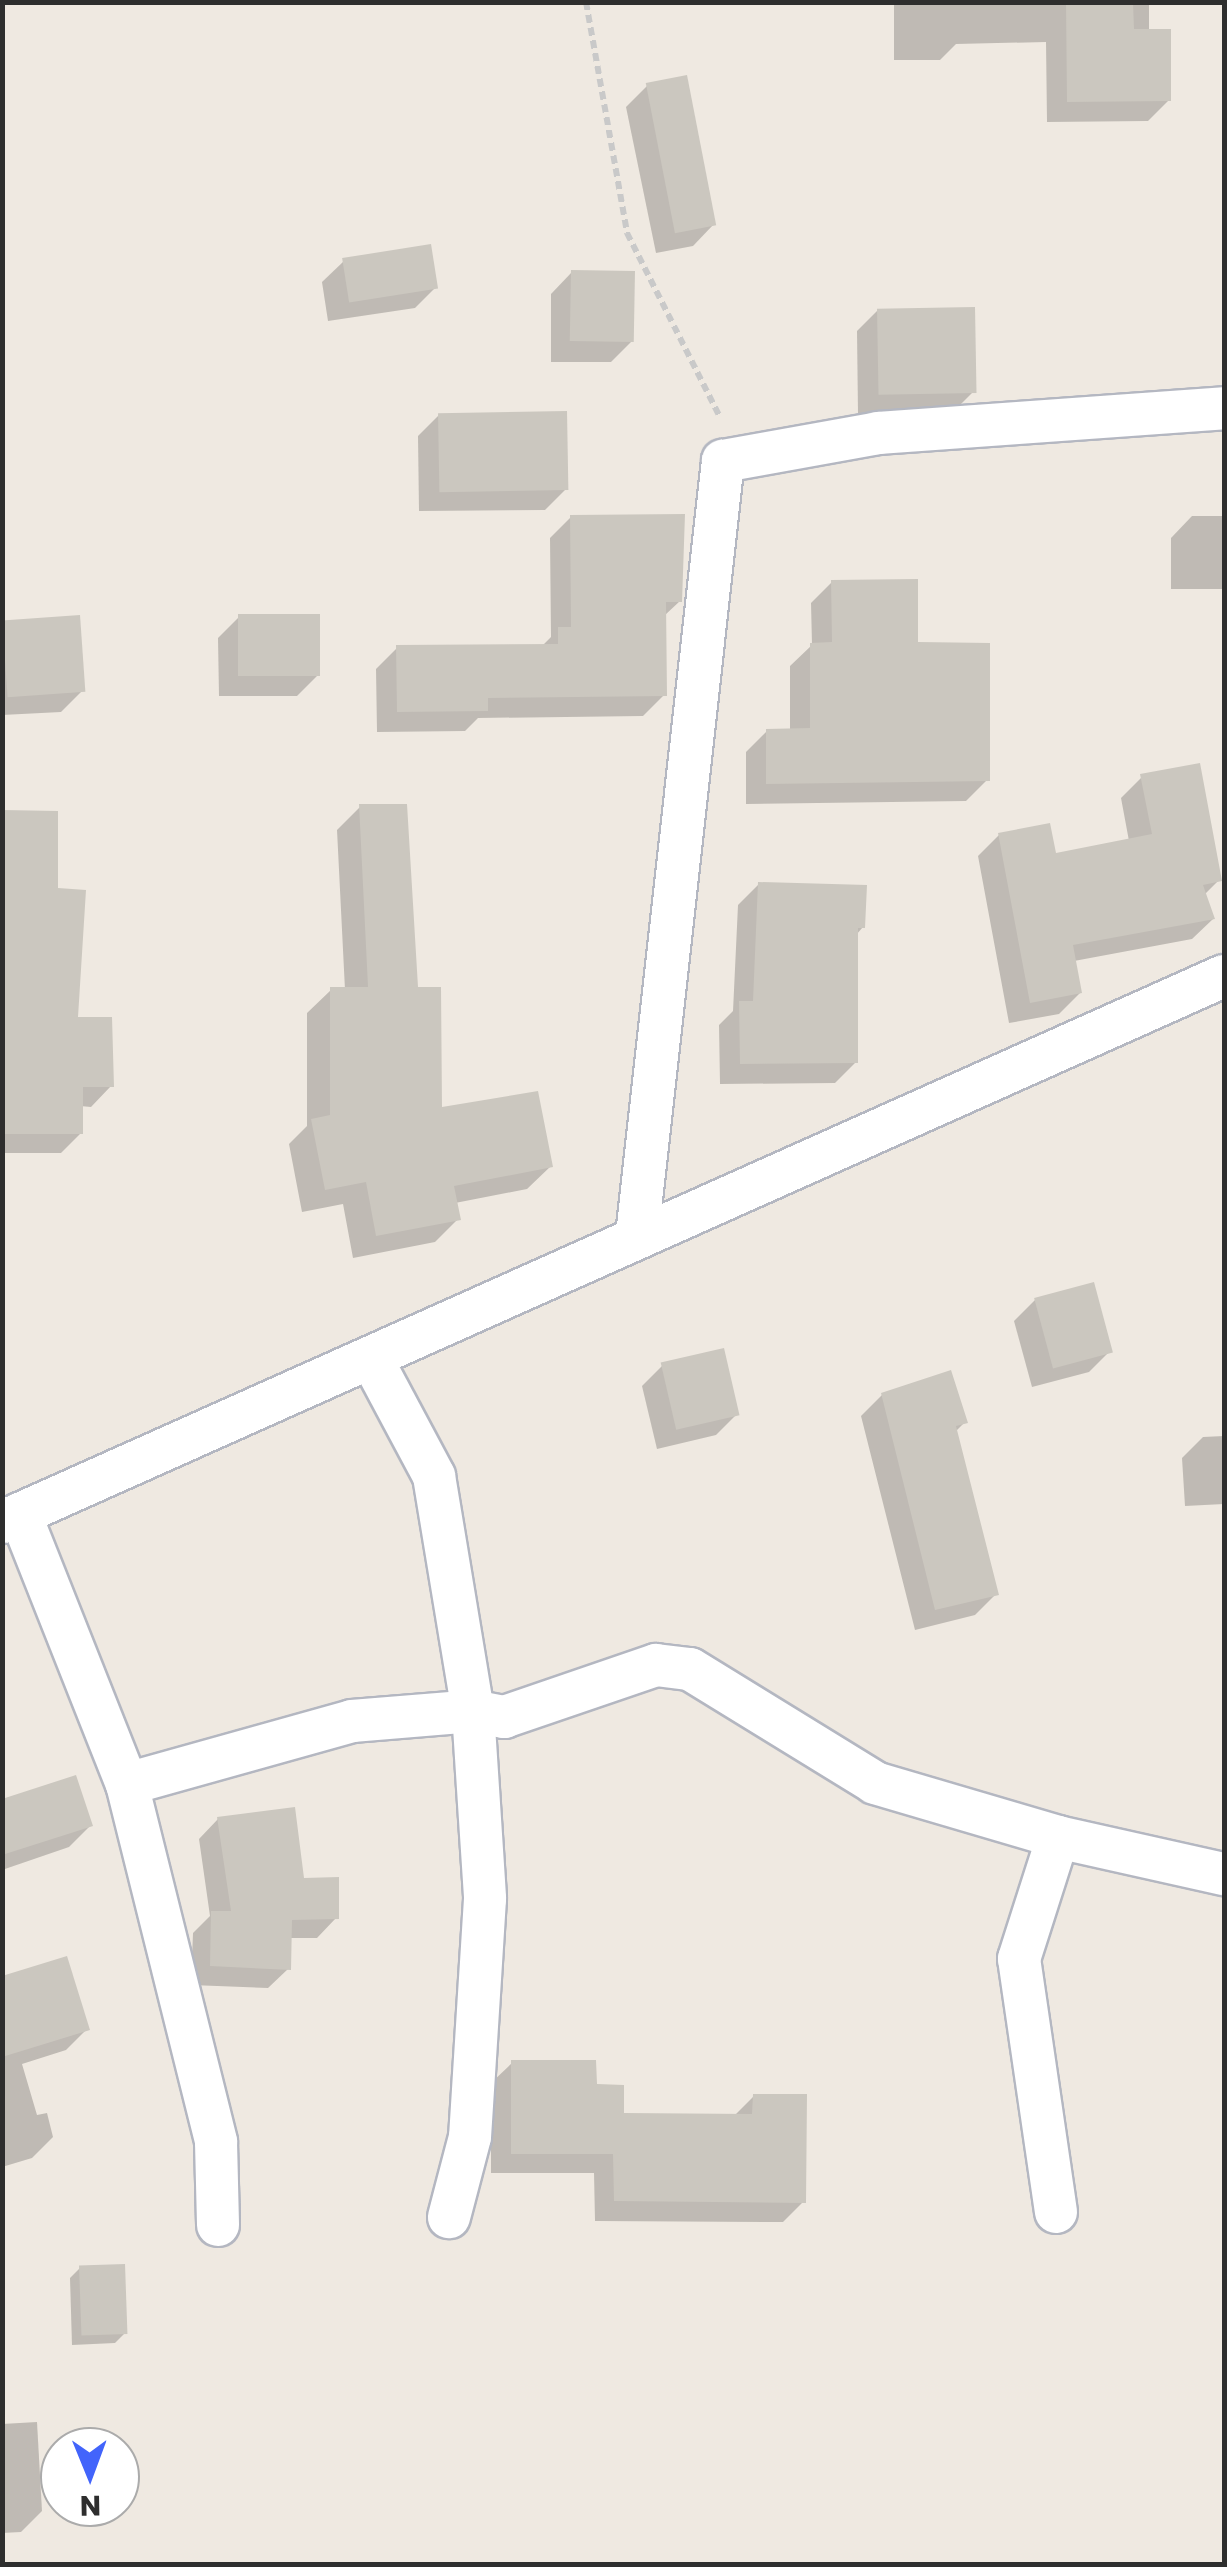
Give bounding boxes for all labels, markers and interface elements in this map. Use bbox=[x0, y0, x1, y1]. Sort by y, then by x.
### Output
north arrow bbox=[40, 2427, 140, 2527]
text: N bbox=[80, 2486, 101, 2525]

